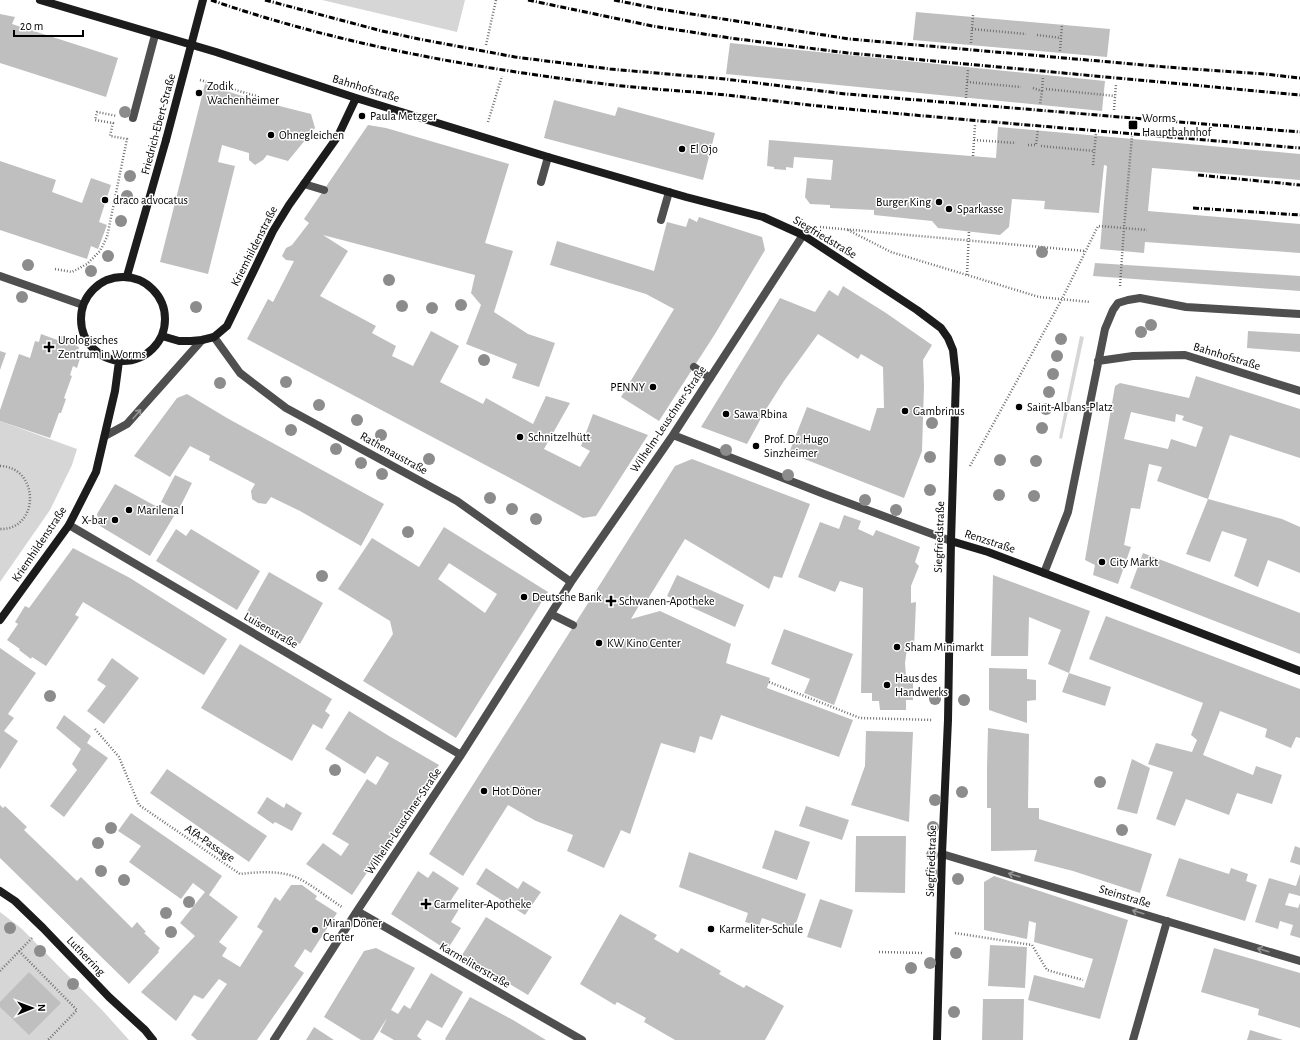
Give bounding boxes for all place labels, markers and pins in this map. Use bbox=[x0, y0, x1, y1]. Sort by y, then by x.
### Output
place label: Zodik Wachenheimer bbox=[207, 80, 279, 106]
marker: Zodik Wachenheimer bbox=[194, 88, 204, 98]
place label: Paula Metzger bbox=[370, 110, 437, 122]
marker: Paula Metzger bbox=[357, 111, 367, 121]
place label: Worms Hauptbahnhof bbox=[1142, 112, 1212, 138]
marker: Worms Hauptbahnhof bbox=[1127, 119, 1139, 131]
place label: Ohnegleichen bbox=[279, 129, 344, 141]
marker: Ohnegleichen bbox=[266, 130, 276, 140]
place label: El Ojo bbox=[690, 143, 718, 156]
marker: El Ojo bbox=[677, 144, 687, 154]
place label: draco advocatus bbox=[113, 194, 188, 206]
marker: draco advocatus bbox=[100, 195, 110, 205]
place label: Burger King bbox=[876, 196, 931, 208]
marker: Burger King bbox=[934, 197, 944, 207]
place label: Sparkasse bbox=[957, 203, 1003, 215]
marker: Sparkasse bbox=[944, 204, 954, 214]
place label: Urologisches Zentrum in Worms bbox=[58, 334, 146, 360]
marker: Urologisches Zentrum in Worms bbox=[43, 341, 55, 353]
place label: PENNY bbox=[610, 381, 646, 393]
marker: PENNY bbox=[648, 382, 658, 392]
place label: Saint-Albans-Platz bbox=[1027, 401, 1113, 413]
marker: Saint-Albans-Platz bbox=[1014, 402, 1024, 412]
place label: Gambrinus bbox=[913, 405, 965, 417]
marker: Gambrinus bbox=[900, 406, 910, 416]
place label: Sawa Rbina bbox=[734, 408, 788, 420]
marker: Sawa Rbina bbox=[721, 409, 731, 419]
place label: Schnitzelhütt bbox=[528, 431, 591, 443]
marker: Schnitzelhütt bbox=[515, 432, 525, 442]
place label: Prof. Dr. Hugo Sinzheimer bbox=[764, 433, 829, 459]
marker: Prof. Dr. Hugo Sinzheimer bbox=[751, 441, 761, 451]
place label: Marilena I bbox=[137, 504, 184, 516]
marker: Marilena I bbox=[124, 505, 134, 515]
place label: X-bar bbox=[81, 514, 107, 526]
marker: X-bar bbox=[110, 515, 120, 525]
place label: City Markt bbox=[1110, 556, 1158, 569]
marker: City Markt bbox=[1097, 557, 1107, 567]
place label: Deutsche Bank bbox=[532, 591, 602, 603]
marker: Deutsche Bank bbox=[519, 592, 529, 602]
place label: Schwanen-Apotheke bbox=[619, 595, 715, 607]
marker: Schwanen-Apotheke bbox=[606, 596, 616, 606]
place label: KW Kino Center bbox=[607, 637, 681, 649]
marker: KW Kino Center bbox=[594, 638, 604, 648]
place label: Sham Minimarkt bbox=[905, 641, 984, 653]
marker: Sham Minimarkt bbox=[892, 642, 902, 652]
place label: Haus des Handwerks bbox=[895, 672, 948, 698]
marker: Haus des Handwerks bbox=[882, 680, 892, 690]
place label: Hot Döner bbox=[492, 785, 541, 797]
marker: Hot Döner bbox=[479, 786, 489, 796]
place label: Carmeliter-Apotheke bbox=[434, 898, 531, 910]
marker: Carmeliter-Apotheke bbox=[421, 899, 431, 909]
place label: Miran Döner Center bbox=[323, 917, 382, 943]
place label: Karmeliter-Schule bbox=[719, 923, 803, 935]
marker: Karmeliter-Schule bbox=[706, 924, 716, 934]
marker: Miran Döner Center bbox=[310, 925, 320, 935]

